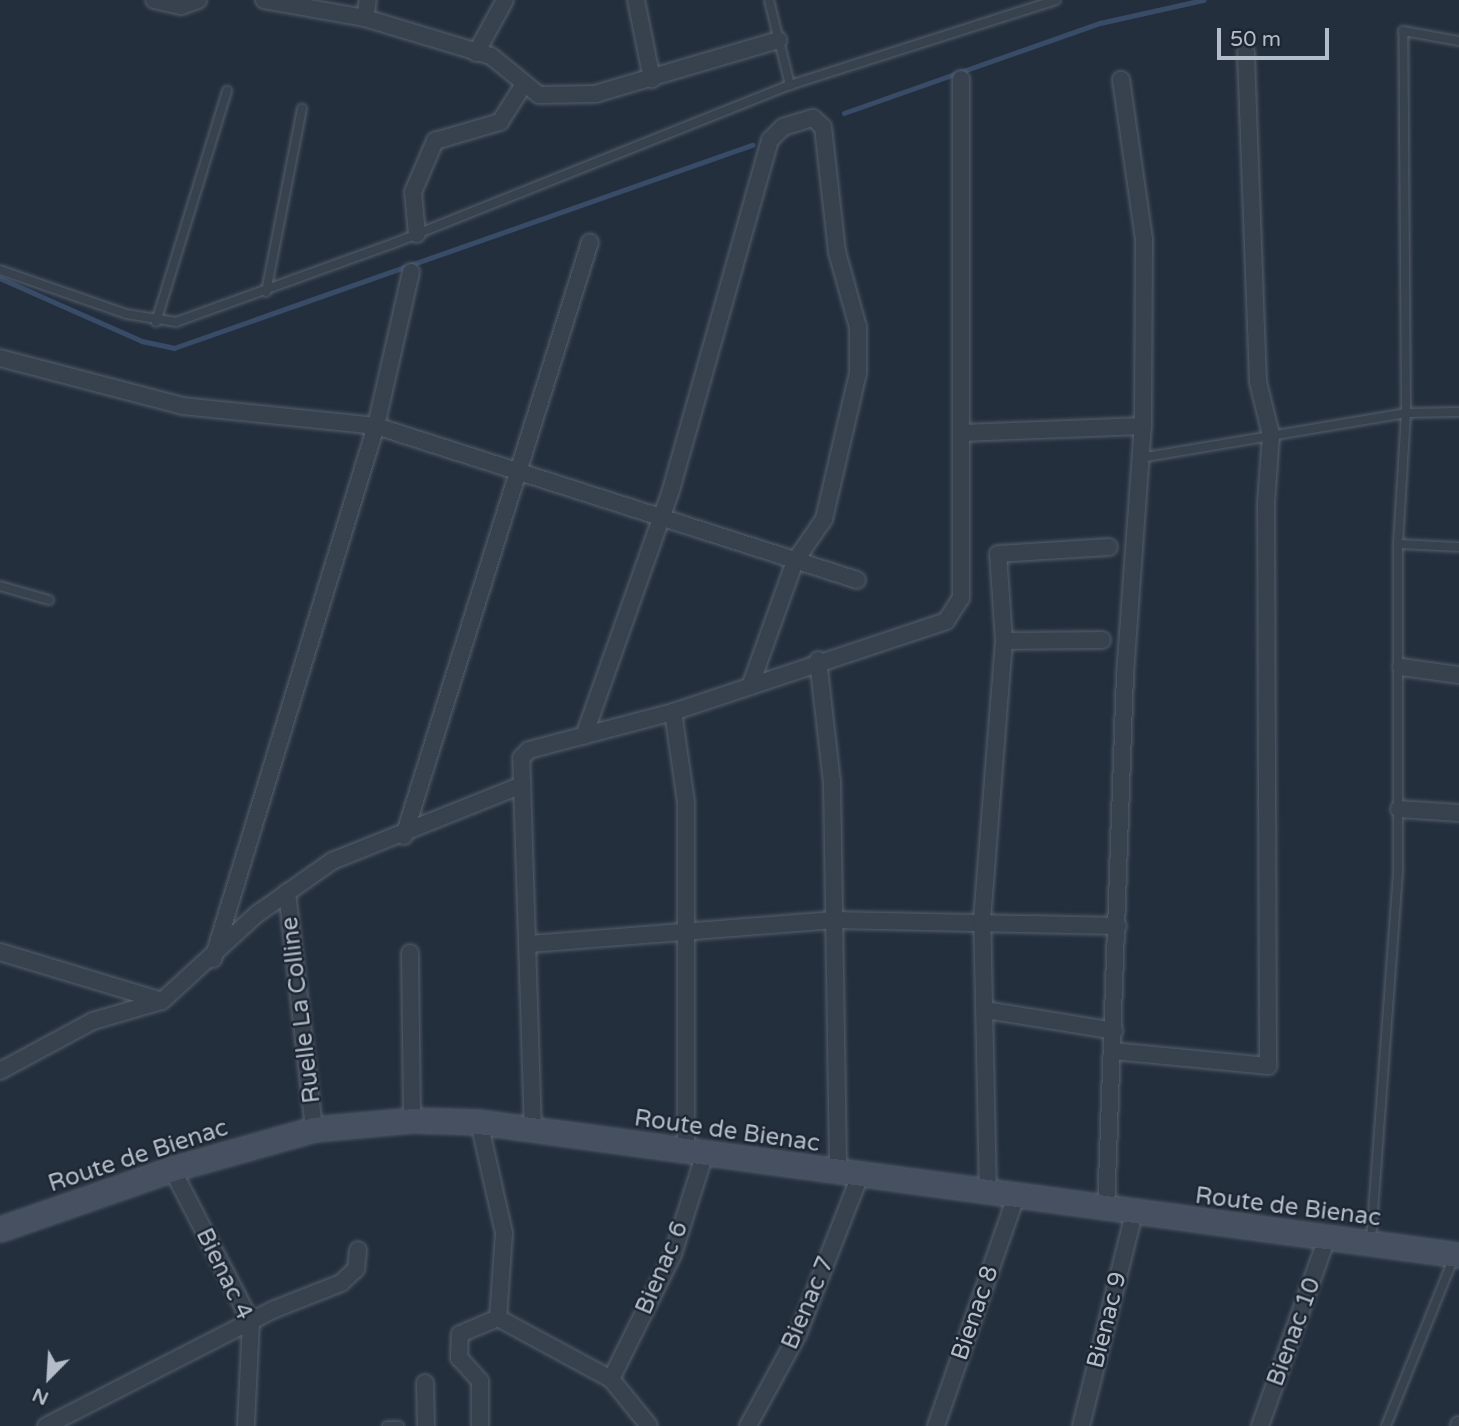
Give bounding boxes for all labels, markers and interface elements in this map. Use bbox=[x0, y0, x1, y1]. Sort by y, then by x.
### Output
scale bar bbox=[1221, 14, 1333, 58]
text: 50 m bbox=[1230, 27, 1281, 52]
street label: Ruelle La Colline bbox=[275, 915, 327, 1105]
street label: Route de Bienac bbox=[632, 1104, 822, 1158]
street label: Route de Bienac bbox=[45, 1113, 231, 1199]
street label: Route de Bienac bbox=[1193, 1181, 1383, 1233]
street label: Bienac 6 bbox=[630, 1217, 694, 1319]
street label: Bienac 4 bbox=[190, 1224, 258, 1324]
street label: Bienac 7 bbox=[776, 1252, 840, 1354]
street label: Bienac 8 bbox=[945, 1262, 1005, 1364]
street label: Bienac 9 bbox=[1081, 1269, 1133, 1371]
street label: Bienac 10 bbox=[1261, 1274, 1327, 1390]
north arrow bbox=[14, 1342, 84, 1412]
text: N bbox=[29, 1383, 52, 1409]

